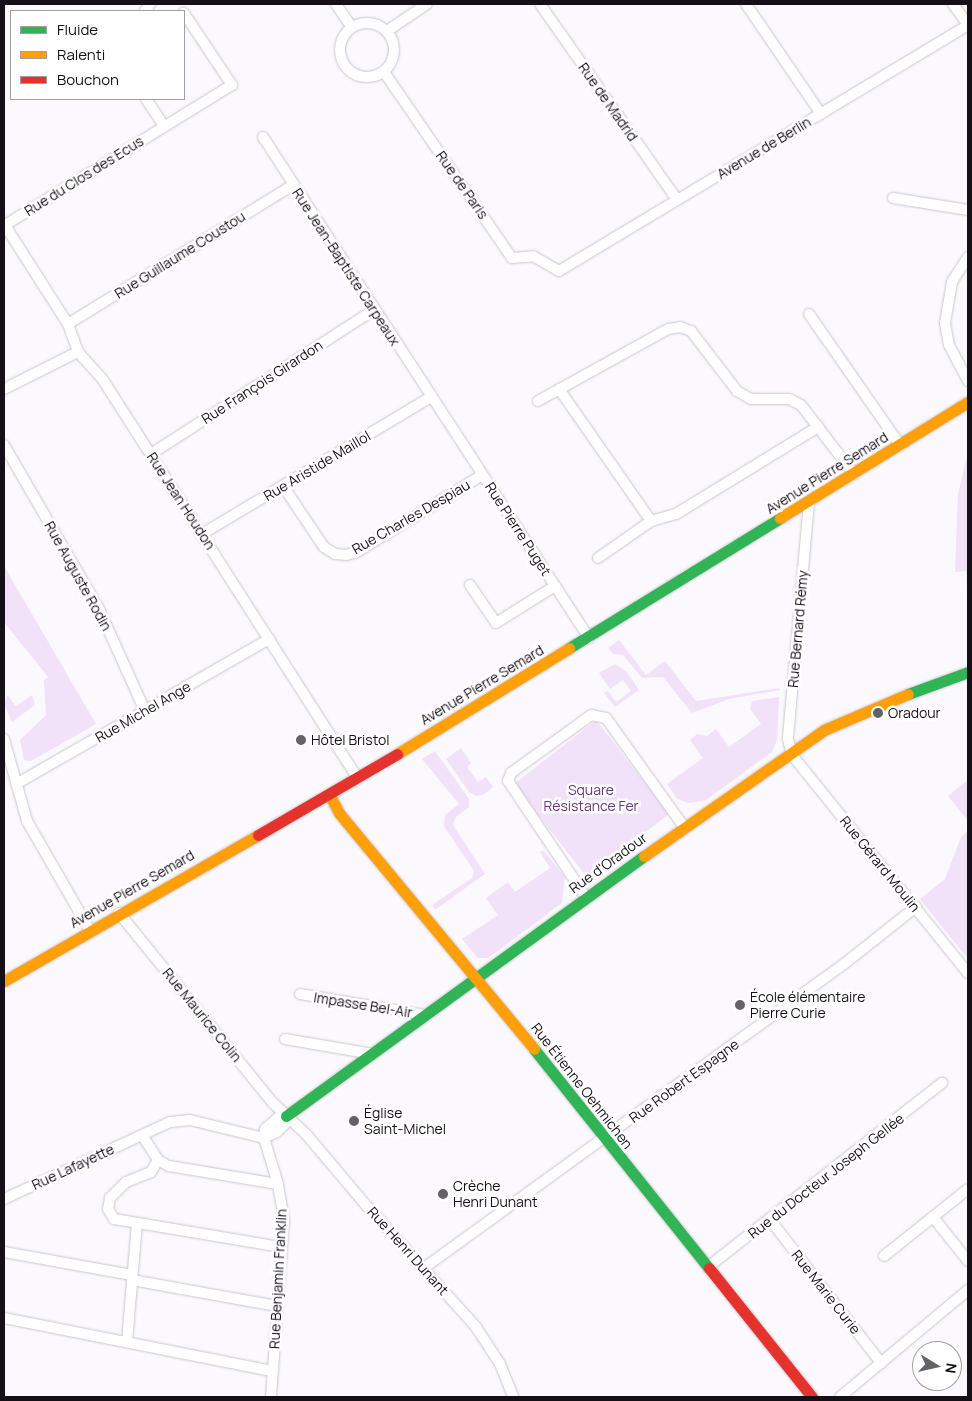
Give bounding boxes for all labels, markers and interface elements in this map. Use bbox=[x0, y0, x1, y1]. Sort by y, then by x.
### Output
legend bbox=[10, 10, 185, 100]
text: Fluide bbox=[57, 19, 98, 40]
text: Ralenti bbox=[57, 44, 105, 65]
street label: Rue de Madrid bbox=[575, 60, 641, 144]
text: Bouchon bbox=[57, 69, 119, 90]
street label: Avenue de Berlin bbox=[714, 113, 814, 183]
street label: Rue du Clos des Ecus bbox=[21, 133, 147, 219]
street label: Rue de Paris bbox=[432, 148, 492, 222]
street label: Rue Jean-Baptiste Carpeaux bbox=[289, 185, 403, 349]
street label: Rue Guillaume Coustou bbox=[112, 208, 248, 302]
street label: Rue François Girardon bbox=[198, 337, 326, 427]
street label: Rue Aristide Maillol bbox=[261, 427, 373, 505]
street label: Avenue Pierre Semard bbox=[763, 429, 891, 517]
street label: Rue Jean Houdon bbox=[143, 449, 219, 553]
street label: Rue Charles Despiau bbox=[349, 476, 473, 558]
street label: Rue Pierre Puget bbox=[482, 479, 554, 579]
street label: Rue Auguste Rodin bbox=[41, 518, 115, 634]
street label: Rue Bernard Rémy bbox=[784, 570, 812, 688]
street label: Avenue Pierre Semard bbox=[417, 641, 547, 729]
street label: Rue Michel Ange bbox=[92, 678, 194, 746]
place label: Oradour bbox=[888, 705, 941, 721]
marker: Oradour bbox=[872, 707, 884, 719]
place label: Hôtel Bristol bbox=[311, 732, 390, 748]
marker: Hôtel Bristol bbox=[295, 734, 307, 746]
park label: Square Résistance Fer bbox=[543, 782, 639, 814]
street label: Rue Gérard Moulin bbox=[836, 813, 924, 915]
street label: Rue d'Oradour bbox=[566, 829, 650, 897]
street label: Avenue Pierre Semard bbox=[67, 846, 197, 932]
street label: Rue Maurice Colin bbox=[159, 965, 245, 1065]
street label: Impasse Bel-Air bbox=[312, 989, 414, 1021]
place label: École élémentaire Pierre Curie bbox=[750, 989, 865, 1022]
marker: École élémentaire Pierre Curie bbox=[734, 999, 746, 1011]
street label: Rue Étienne Oehmichen bbox=[528, 1020, 636, 1152]
street label: Rue Robert Espagne bbox=[626, 1036, 742, 1126]
place label: Église Saint-Michel bbox=[364, 1105, 446, 1138]
street label: Rue du Docteur Joseph Gellée bbox=[745, 1110, 907, 1242]
marker: Église Saint-Michel bbox=[348, 1115, 360, 1127]
street label: Rue Lafayette bbox=[29, 1141, 117, 1193]
place label: Crèche Henri Dunant bbox=[453, 1178, 538, 1210]
marker: Crèche Henri Dunant bbox=[437, 1188, 449, 1200]
street label: Rue Henri Dunant bbox=[364, 1203, 452, 1299]
street label: Rue Benjamin Franklin bbox=[266, 1209, 290, 1349]
street label: Rue Marie Curie bbox=[788, 1247, 864, 1337]
north arrow bbox=[912, 1341, 962, 1391]
text: N bbox=[941, 1362, 961, 1375]

